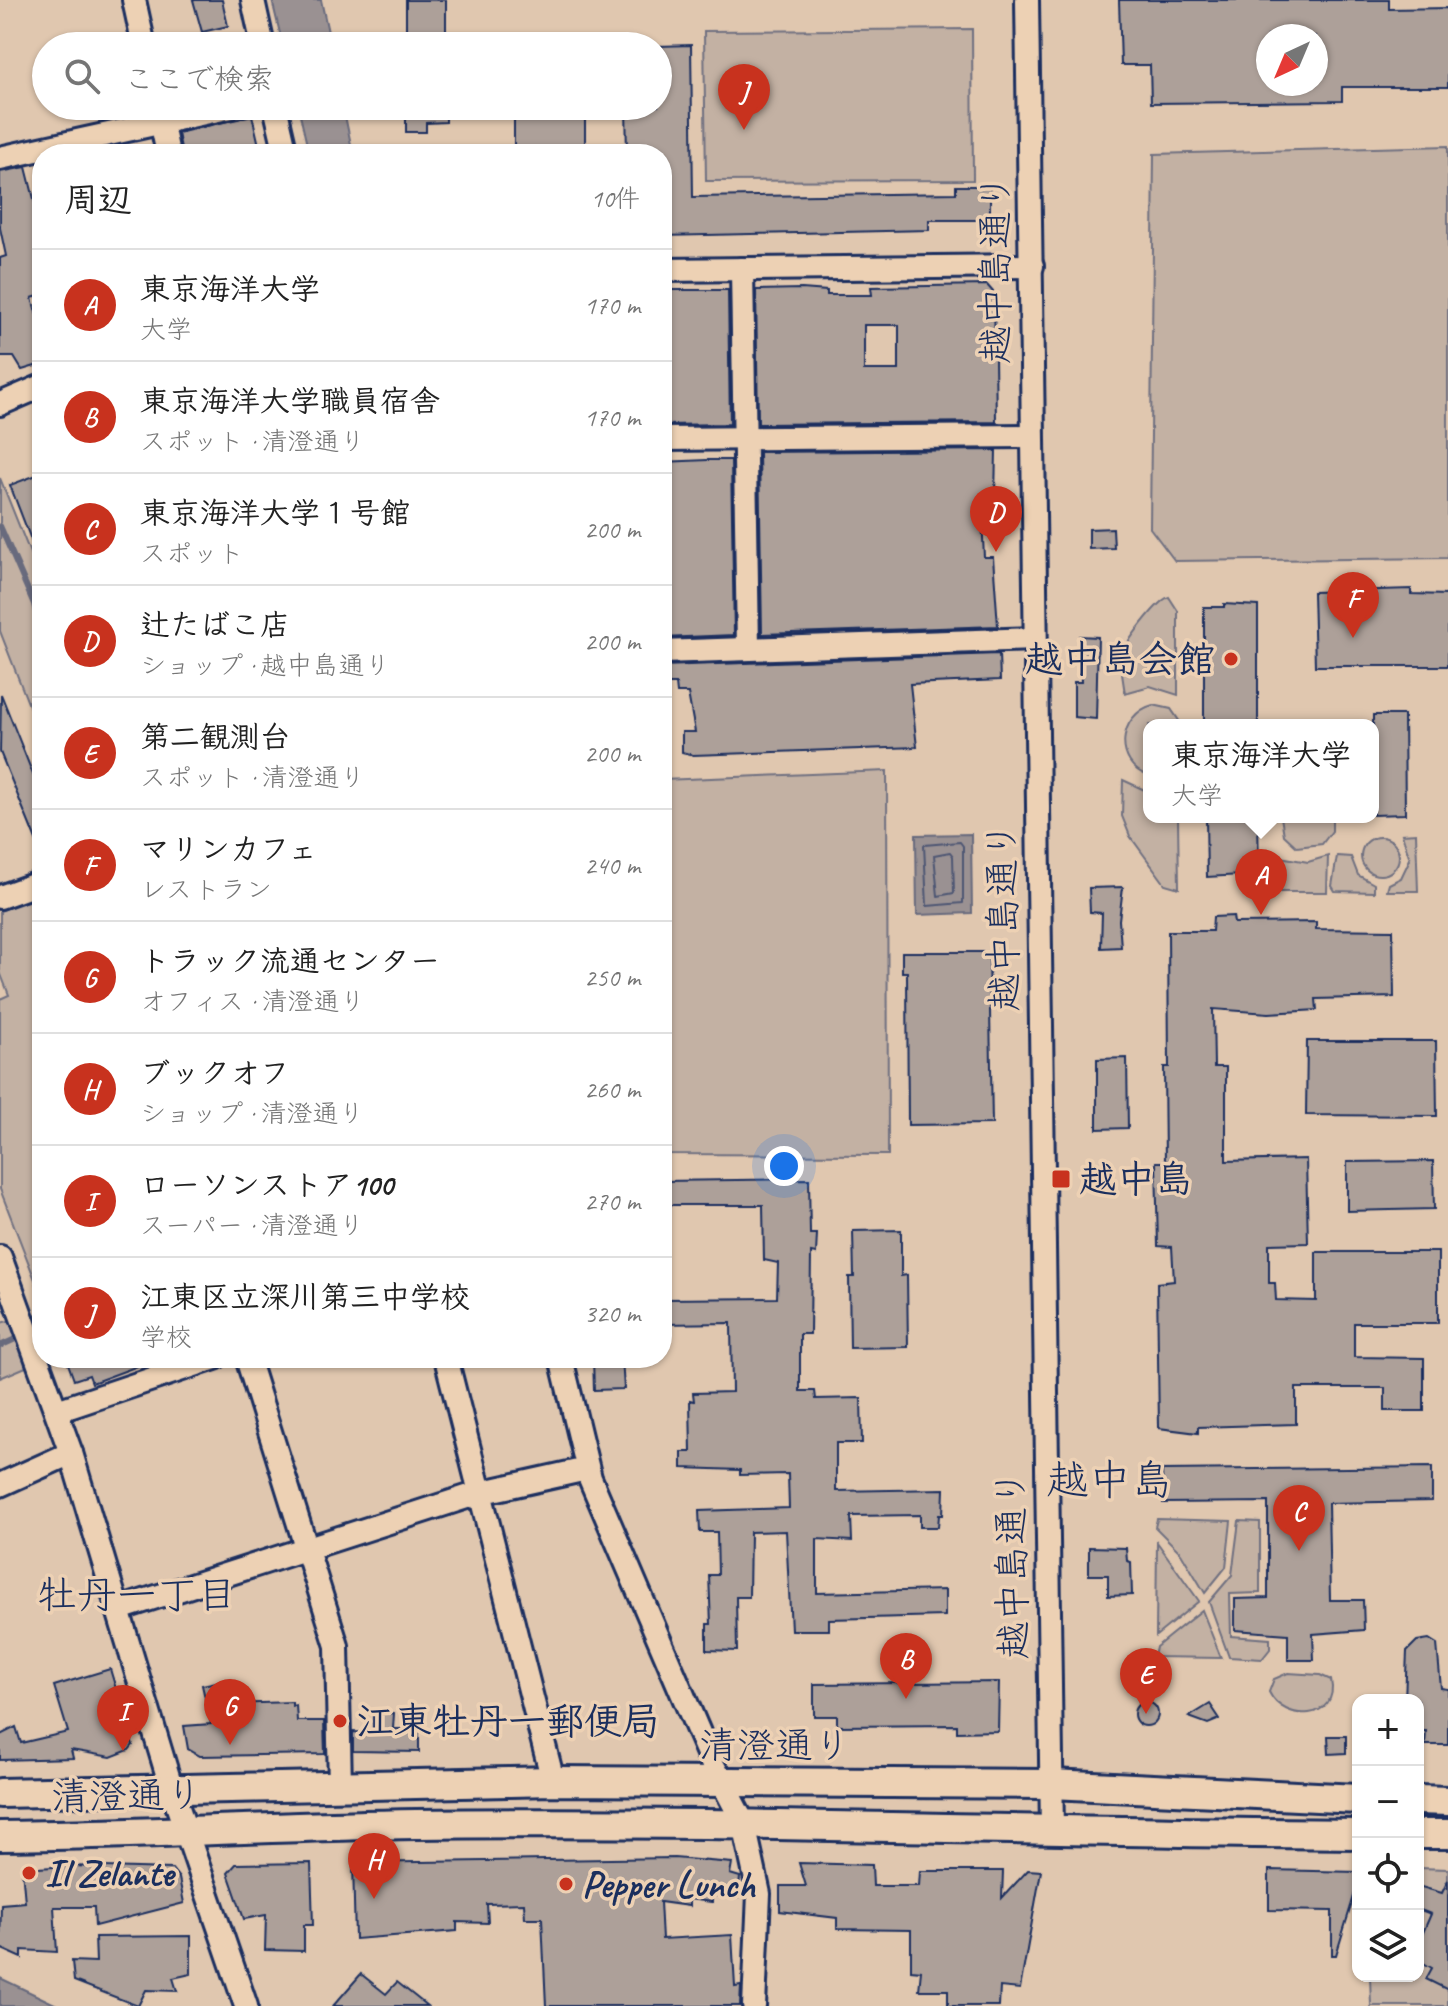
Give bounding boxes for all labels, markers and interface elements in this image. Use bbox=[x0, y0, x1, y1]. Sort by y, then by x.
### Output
north arrow bbox=[1256, 24, 1328, 96]
search box bbox=[32, 32, 672, 120]
icon: search bbox=[60, 54, 104, 98]
text: ここで検索 bbox=[124, 60, 274, 98]
pin: J bbox=[718, 64, 770, 130]
street label: 越中島通り bbox=[972, 173, 1019, 363]
text: 周辺 bbox=[64, 178, 132, 221]
text: 10件 bbox=[591, 182, 640, 215]
text: 東京海洋大学 bbox=[140, 270, 320, 308]
text: A bbox=[83, 289, 97, 322]
text: 170 m bbox=[584, 289, 640, 322]
text: 大学 bbox=[140, 313, 192, 346]
text: 東京海洋大学職員宿舎 bbox=[140, 382, 440, 420]
text: B bbox=[83, 401, 97, 434]
text: 170 m bbox=[584, 401, 640, 434]
text: スポット · 清澄通り bbox=[140, 425, 365, 458]
pin: D bbox=[970, 486, 1022, 552]
text: 東京海洋大学１号館 bbox=[140, 494, 410, 532]
text: C bbox=[84, 513, 96, 546]
text: 200 m bbox=[584, 513, 640, 546]
text: スポット bbox=[140, 537, 244, 570]
pin: F bbox=[1327, 572, 1379, 638]
text: 辻たばこ店 bbox=[140, 606, 290, 644]
text: D bbox=[82, 625, 98, 658]
text: 200 m bbox=[584, 625, 640, 658]
place label: 越中島会館 bbox=[1025, 636, 1215, 683]
text: ショップ · 越中島通り bbox=[140, 649, 390, 682]
marker: 越中島会館 bbox=[1222, 650, 1240, 668]
text: 第二観測台 bbox=[140, 718, 290, 756]
popup bbox=[1143, 719, 1379, 823]
text: 東京海洋大学 bbox=[1171, 736, 1351, 774]
text: E bbox=[83, 737, 97, 770]
text: 200 m bbox=[584, 737, 640, 770]
text: スポット · 清澄通り bbox=[140, 761, 365, 794]
text: 大学 bbox=[1171, 779, 1223, 812]
street label: 越中島通り bbox=[978, 821, 1028, 1011]
text: マリンカフェ bbox=[140, 830, 318, 868]
text: F bbox=[84, 849, 96, 882]
text: 240 m bbox=[584, 849, 640, 882]
pin: A bbox=[1235, 849, 1287, 915]
text: レストラン bbox=[140, 873, 272, 906]
text: トラック流通センター bbox=[140, 942, 440, 980]
text: G bbox=[84, 961, 96, 994]
text: 250 m bbox=[584, 961, 640, 994]
text: オフィス · 清澄通り bbox=[140, 985, 365, 1018]
text: ブックオフ bbox=[140, 1054, 290, 1092]
text: H bbox=[83, 1073, 97, 1106]
text: 260 m bbox=[584, 1073, 640, 1106]
text: ショップ · 清澄通り bbox=[140, 1097, 364, 1130]
your location bbox=[764, 1146, 804, 1186]
place label: 越中島 bbox=[1079, 1156, 1193, 1203]
text: ローソンストア100 bbox=[140, 1166, 393, 1204]
marker: 越中島 bbox=[1050, 1168, 1072, 1190]
text: I bbox=[85, 1185, 95, 1218]
text: 270 m bbox=[584, 1185, 640, 1218]
text: スーパー · 清澄通り bbox=[140, 1209, 364, 1242]
text: 江東区立深川第三中学校 bbox=[140, 1278, 470, 1316]
text: J bbox=[86, 1297, 94, 1330]
text: 320 m bbox=[584, 1297, 640, 1330]
text: 学校 bbox=[140, 1321, 192, 1354]
district label: 越中島 bbox=[1047, 1454, 1173, 1507]
street label: 越中島通り bbox=[987, 1469, 1037, 1659]
pin: C bbox=[1273, 1485, 1325, 1551]
district label: 牡丹一丁目 bbox=[37, 1570, 237, 1620]
pin: B bbox=[880, 1633, 932, 1699]
pin: E bbox=[1120, 1648, 1172, 1714]
pin: G bbox=[204, 1679, 256, 1745]
pin: I bbox=[97, 1685, 149, 1751]
map controls bbox=[1352, 1694, 1424, 1982]
button: + bbox=[1352, 1694, 1424, 1766]
place label: 江東牡丹一郵便局 bbox=[356, 1698, 660, 1745]
marker: 江東牡丹一郵便局 bbox=[331, 1712, 349, 1730]
street label: 清澄通り bbox=[699, 1722, 851, 1769]
button: − bbox=[1352, 1766, 1424, 1838]
street label: 清澄通り bbox=[51, 1771, 203, 1821]
pin: H bbox=[348, 1833, 400, 1899]
button: locate bbox=[1352, 1838, 1424, 1910]
place label: Il Zelante bbox=[45, 1850, 177, 1897]
place label: Pepper Lunch bbox=[582, 1861, 756, 1908]
marker: Il Zelante bbox=[20, 1864, 38, 1882]
marker: Pepper Lunch bbox=[557, 1875, 575, 1893]
button: layers bbox=[1352, 1910, 1424, 1982]

